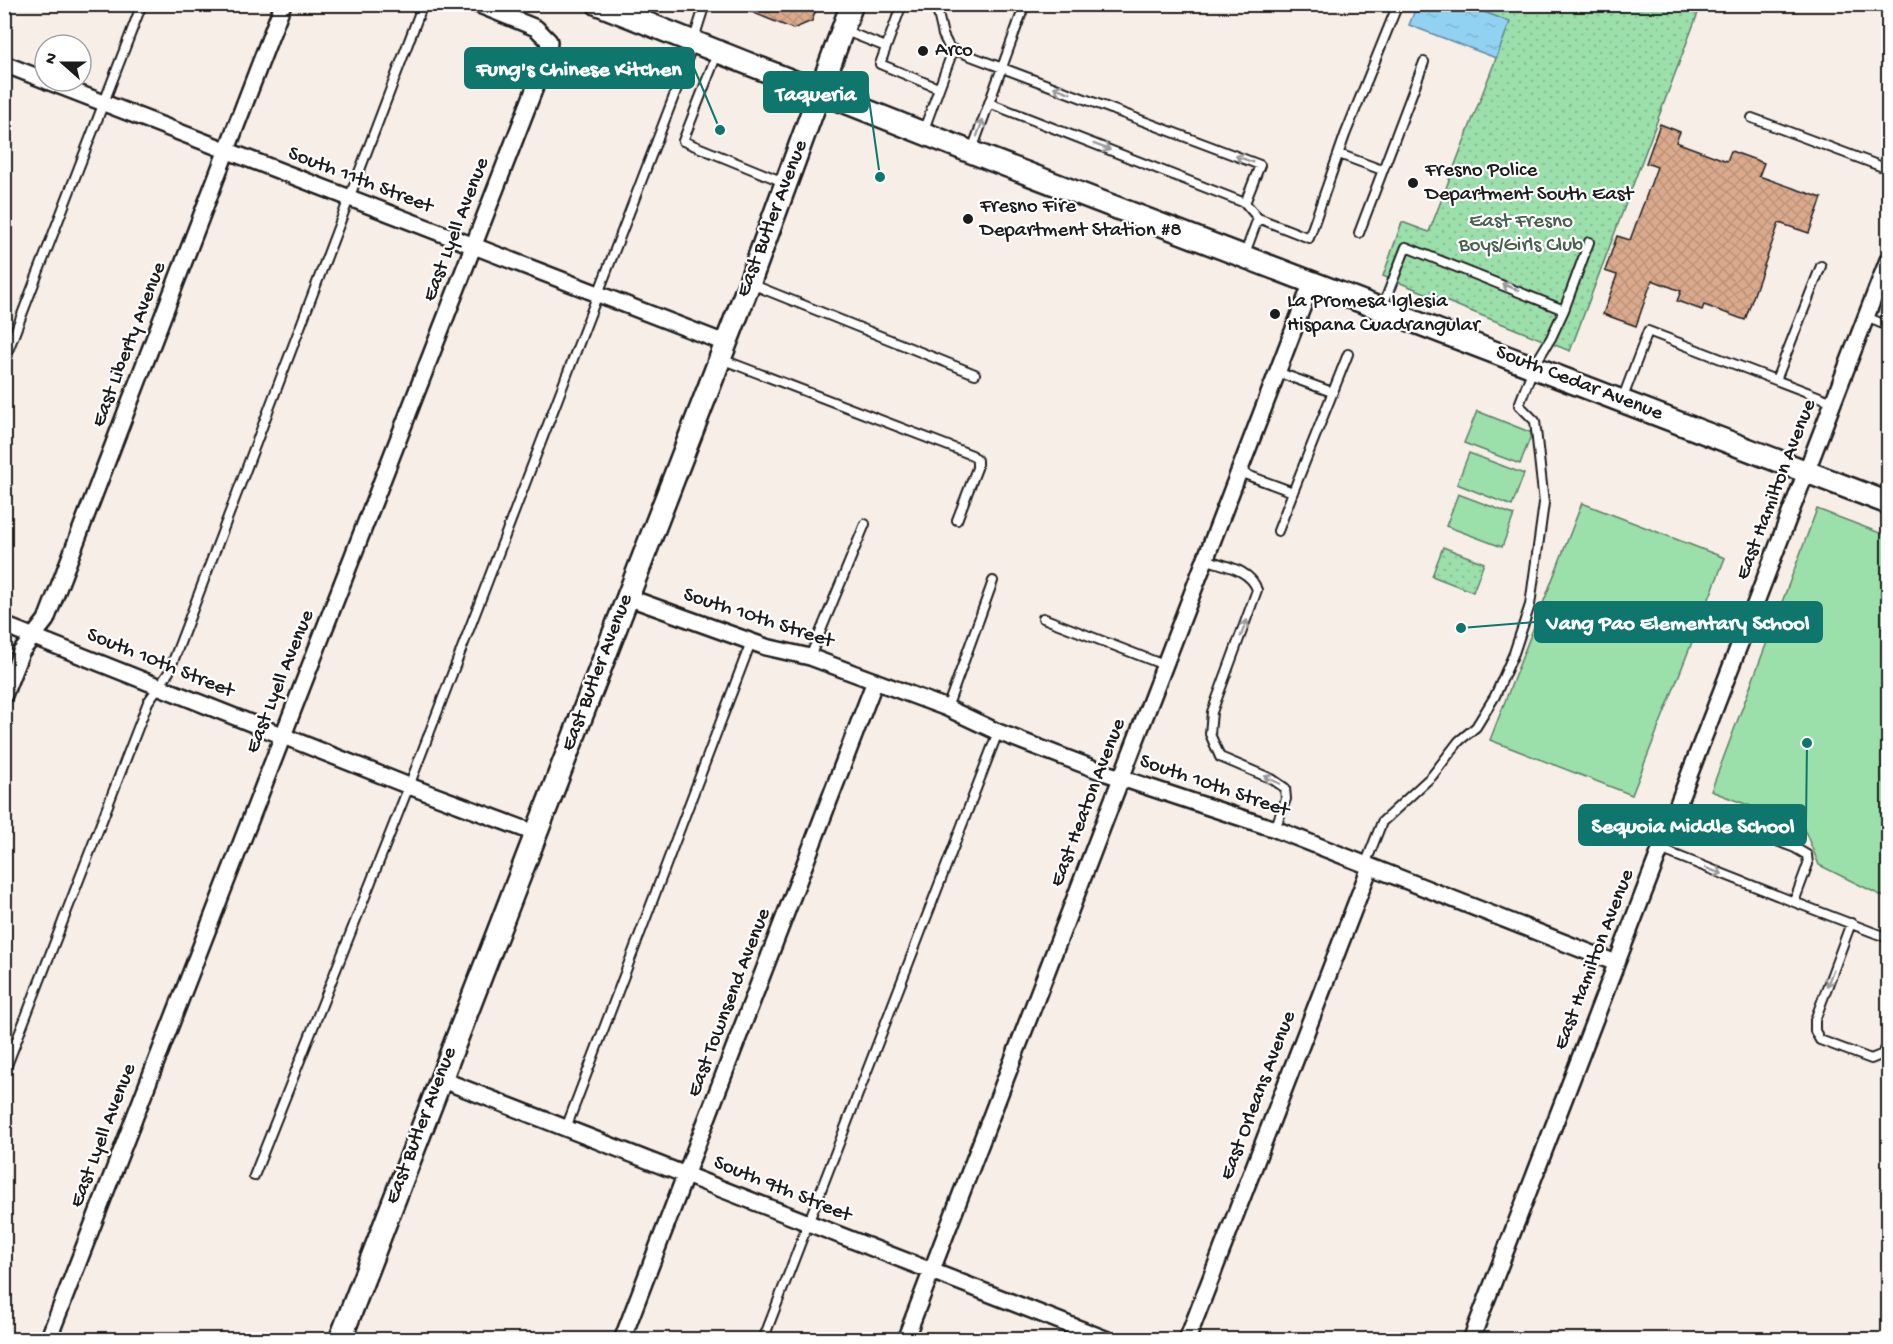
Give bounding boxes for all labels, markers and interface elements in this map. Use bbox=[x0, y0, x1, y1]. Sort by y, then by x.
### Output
north arrow bbox=[33, 33, 93, 93]
place label: Arco bbox=[935, 39, 973, 64]
marker: Arco bbox=[916, 44, 930, 58]
callout: Fung's Chinese Kitchen bbox=[465, 48, 694, 88]
text: N bbox=[42, 50, 63, 67]
text: Fung's Chinese Kitchen bbox=[475, 58, 682, 84]
callout: Taqueria bbox=[764, 72, 868, 112]
text: Taqueria bbox=[774, 83, 858, 109]
one-way arrow bbox=[1053, 83, 1072, 94]
one-way arrow bbox=[975, 119, 986, 137]
street label: East Butler Avenue bbox=[732, 136, 815, 301]
street label: South 11th Street bbox=[284, 142, 438, 221]
one-way arrow bbox=[1092, 142, 1111, 153]
one-way arrow bbox=[1235, 152, 1254, 163]
street label: East Lyell Avenue bbox=[418, 153, 496, 306]
place label: Fresno Police Department South East bbox=[1423, 159, 1636, 208]
marker: Fresno Police Department South East bbox=[1406, 176, 1420, 190]
place label: Fresno Fire Department Station #8 bbox=[978, 195, 1182, 244]
park label: East Fresno Boys/Girls Club bbox=[1458, 210, 1583, 259]
marker: Fresno Fire Department Station #8 bbox=[961, 212, 975, 226]
street label: East Liberty Avenue bbox=[87, 258, 173, 431]
one-way arrow bbox=[1501, 281, 1520, 292]
place label: La Promesa Iglesia Hispana Cuadrangular bbox=[1287, 290, 1481, 339]
marker: La Promesa Iglesia Hispana Cuadrangular bbox=[1268, 307, 1282, 321]
street label: South Cedar Avenue bbox=[1492, 341, 1667, 428]
street label: East Hamilton Avenue bbox=[1731, 395, 1823, 584]
street label: South 10th Street bbox=[680, 583, 839, 656]
street label: East Butler Avenue bbox=[557, 590, 640, 755]
callout: Vang Pao Elementary School bbox=[1535, 602, 1822, 642]
street label: East Lyell Avenue bbox=[241, 606, 322, 757]
text: Vang Pao Elementary School bbox=[1545, 612, 1810, 638]
one-way arrow bbox=[1240, 619, 1251, 638]
street label: South 10th Street bbox=[83, 623, 240, 706]
street label: East Heaton Avenue bbox=[1045, 714, 1133, 891]
street label: South 10th Street bbox=[1136, 750, 1294, 825]
one-way arrow bbox=[1263, 773, 1281, 785]
callout: Sequoia Middle School bbox=[1579, 805, 1806, 845]
text: Sequoia Middle School bbox=[1591, 815, 1795, 841]
street label: East Hamilton Avenue bbox=[1549, 865, 1641, 1054]
one-way arrow bbox=[1705, 866, 1723, 877]
street label: East Townsend Avenue bbox=[682, 904, 778, 1101]
one-way arrow bbox=[1824, 968, 1835, 987]
street label: East Orleans Avenue bbox=[1215, 1007, 1303, 1184]
street label: East Butler Avenue bbox=[381, 1043, 464, 1208]
street label: East Lyell Avenue bbox=[65, 1059, 143, 1212]
street label: South 9th Street bbox=[709, 1151, 857, 1230]

